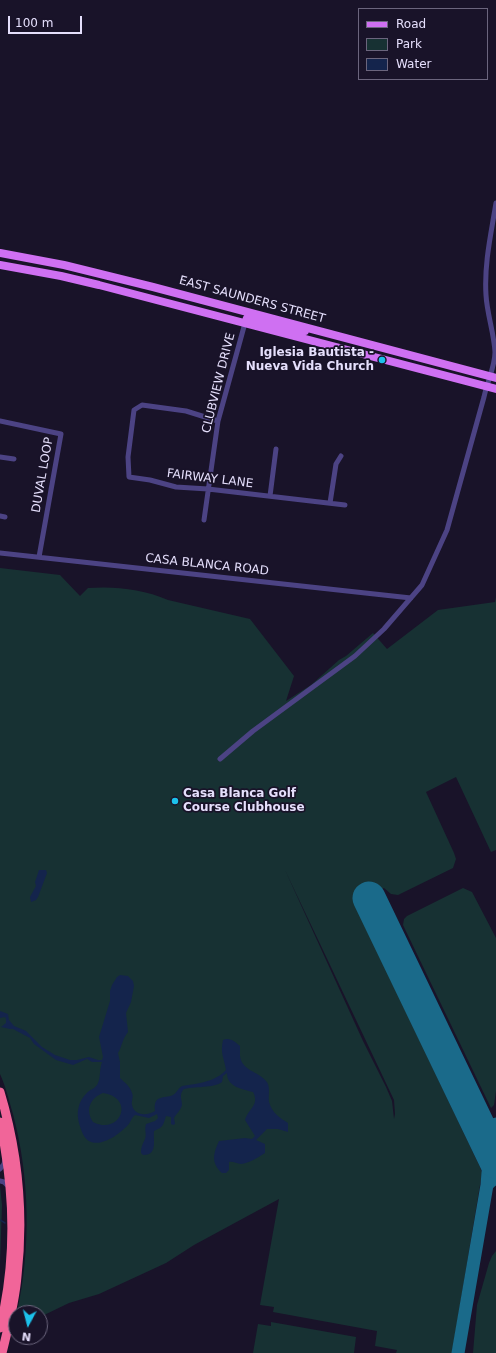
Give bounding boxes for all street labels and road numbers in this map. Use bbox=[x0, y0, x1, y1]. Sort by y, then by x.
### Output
street label: EAST SAUNDERS STREET bbox=[177, 274, 327, 326]
street label: CLUBVIEW DRIVE bbox=[200, 331, 238, 435]
street label: DUVAL LOOP bbox=[29, 436, 57, 514]
street label: FAIRWAY LANE bbox=[166, 467, 254, 491]
street label: CASA BLANCA ROAD bbox=[144, 551, 270, 579]

